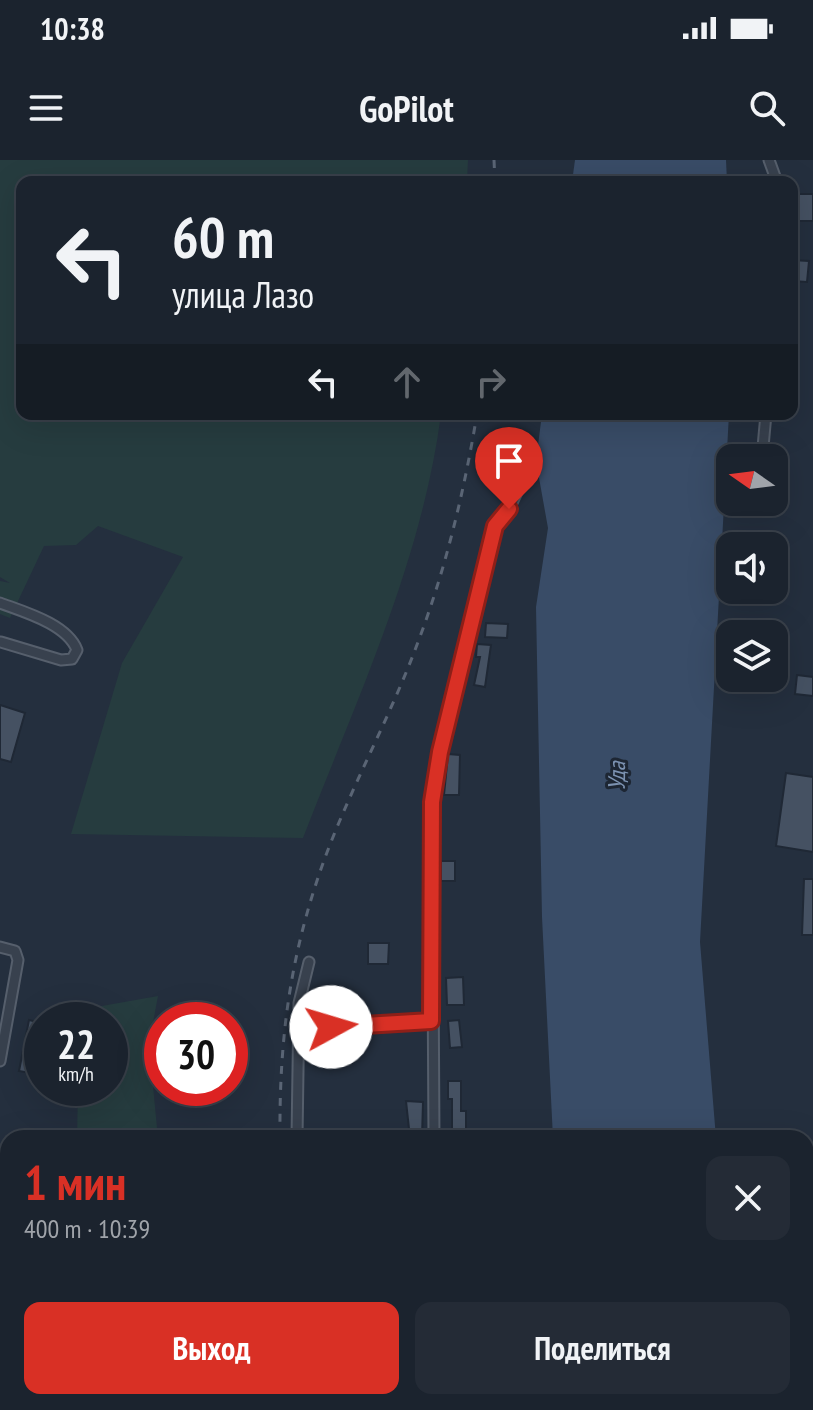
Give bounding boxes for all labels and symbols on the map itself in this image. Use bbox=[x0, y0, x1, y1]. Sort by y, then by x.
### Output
pin bbox=[475, 427, 543, 509]
north arrow bbox=[716, 444, 788, 516]
water label: Уда bbox=[601, 760, 632, 791]
position arrow bbox=[289, 985, 373, 1069]
speed limit sign: 30 bbox=[144, 1002, 248, 1106]

